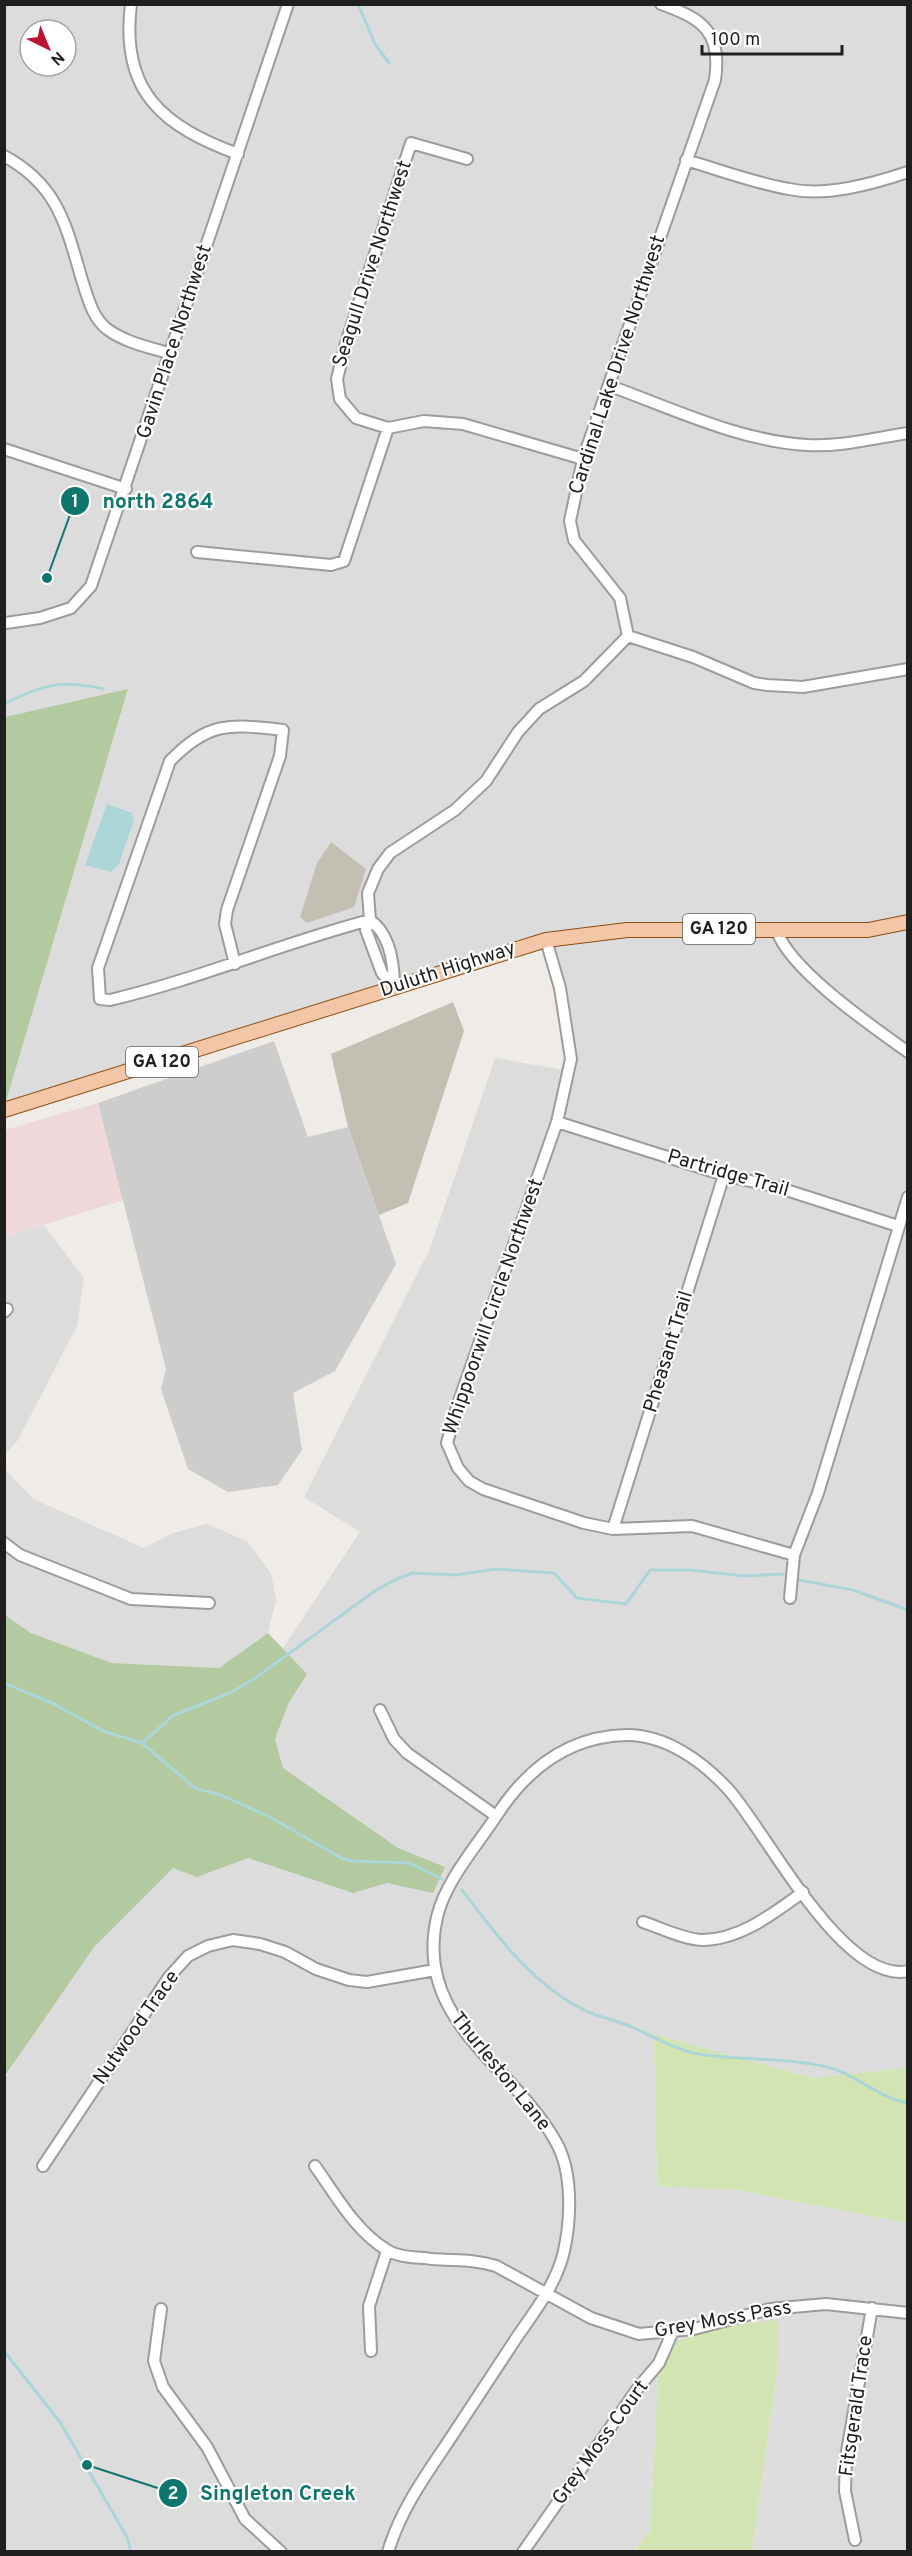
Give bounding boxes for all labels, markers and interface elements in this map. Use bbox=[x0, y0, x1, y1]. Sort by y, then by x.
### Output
north arrow bbox=[18, 18, 78, 78]
scale bar bbox=[702, 18, 842, 56]
text: 100 m bbox=[711, 29, 760, 52]
text: N bbox=[46, 46, 68, 69]
street label: Seagull Drive Northwest bbox=[327, 157, 419, 371]
street label: Cardinal Lake Drive Northwest bbox=[564, 232, 672, 498]
street label: Gavin Place Northwest bbox=[131, 242, 219, 442]
callout: north 2864 bbox=[60, 481, 225, 520]
text: north 2864 bbox=[102, 489, 214, 516]
text: 1 bbox=[71, 491, 79, 514]
road number: GA 120 bbox=[683, 914, 755, 944]
street label: Duluth Highway bbox=[377, 936, 519, 1004]
road number: GA 120 bbox=[126, 1047, 198, 1077]
street label: Partridge Trail bbox=[664, 1144, 792, 1204]
street label: Whippoorwill Circle Northwest bbox=[438, 1175, 550, 1439]
street label: Pheasant Trail bbox=[638, 1288, 700, 1416]
street label: Nutwood Trace bbox=[88, 1966, 186, 2090]
street label: Thurleston Lane bbox=[444, 2007, 556, 2137]
street label: Grey Moss Pass bbox=[652, 2295, 794, 2345]
street label: Fitsgerald Trace bbox=[834, 2334, 880, 2478]
street label: Grey Moss Court bbox=[547, 2375, 655, 2511]
callout: Singleton Creek bbox=[158, 2473, 368, 2512]
text: Singleton Creek bbox=[200, 2481, 356, 2508]
text: 2 bbox=[167, 2483, 179, 2506]

